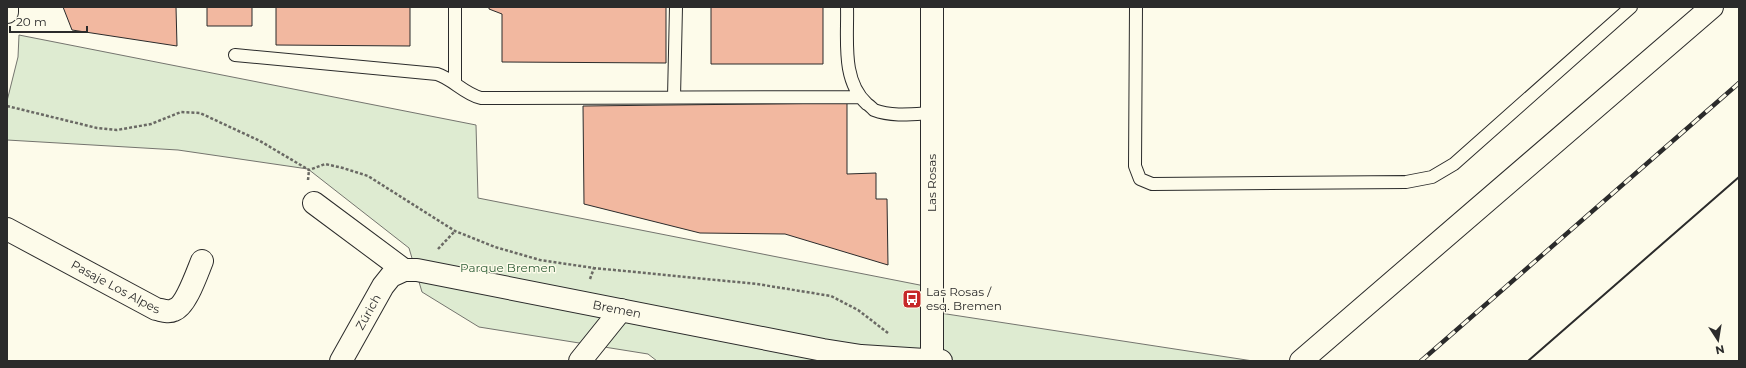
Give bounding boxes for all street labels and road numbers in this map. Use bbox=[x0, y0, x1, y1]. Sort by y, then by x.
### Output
street label: Las Rosas bbox=[924, 154, 939, 212]
street label: Pasaje Los Alpes bbox=[69, 257, 161, 316]
street label: Zúrich bbox=[352, 291, 384, 332]
street label: Bremen bbox=[592, 297, 643, 321]

